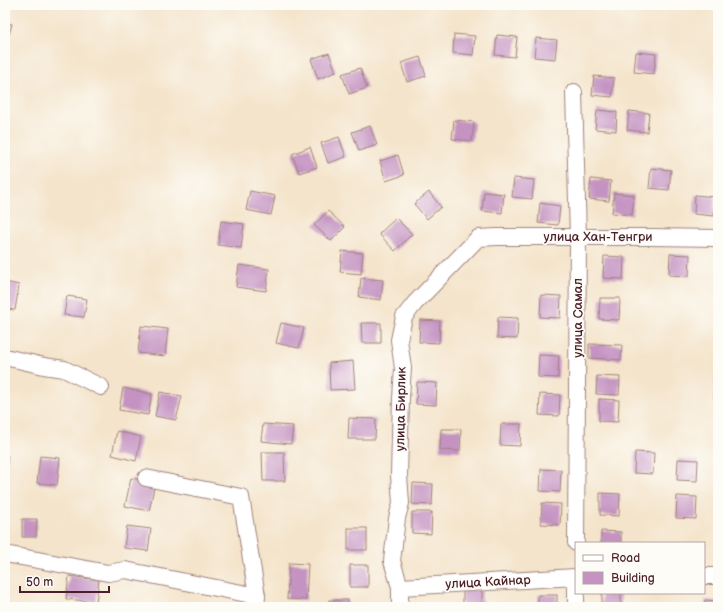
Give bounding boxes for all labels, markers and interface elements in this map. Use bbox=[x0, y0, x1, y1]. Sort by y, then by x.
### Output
street label: улица Хан-Тенгри bbox=[544, 229, 652, 245]
street label: улица Самал bbox=[570, 278, 586, 358]
street label: улица Бирлик bbox=[392, 367, 410, 451]
legend bbox=[575, 542, 705, 594]
text: Road bbox=[611, 551, 640, 566]
scale bar bbox=[20, 568, 109, 594]
text: Building bbox=[611, 571, 655, 586]
street label: улица Кайнар bbox=[445, 572, 532, 592]
text: 50 m bbox=[26, 575, 53, 590]

